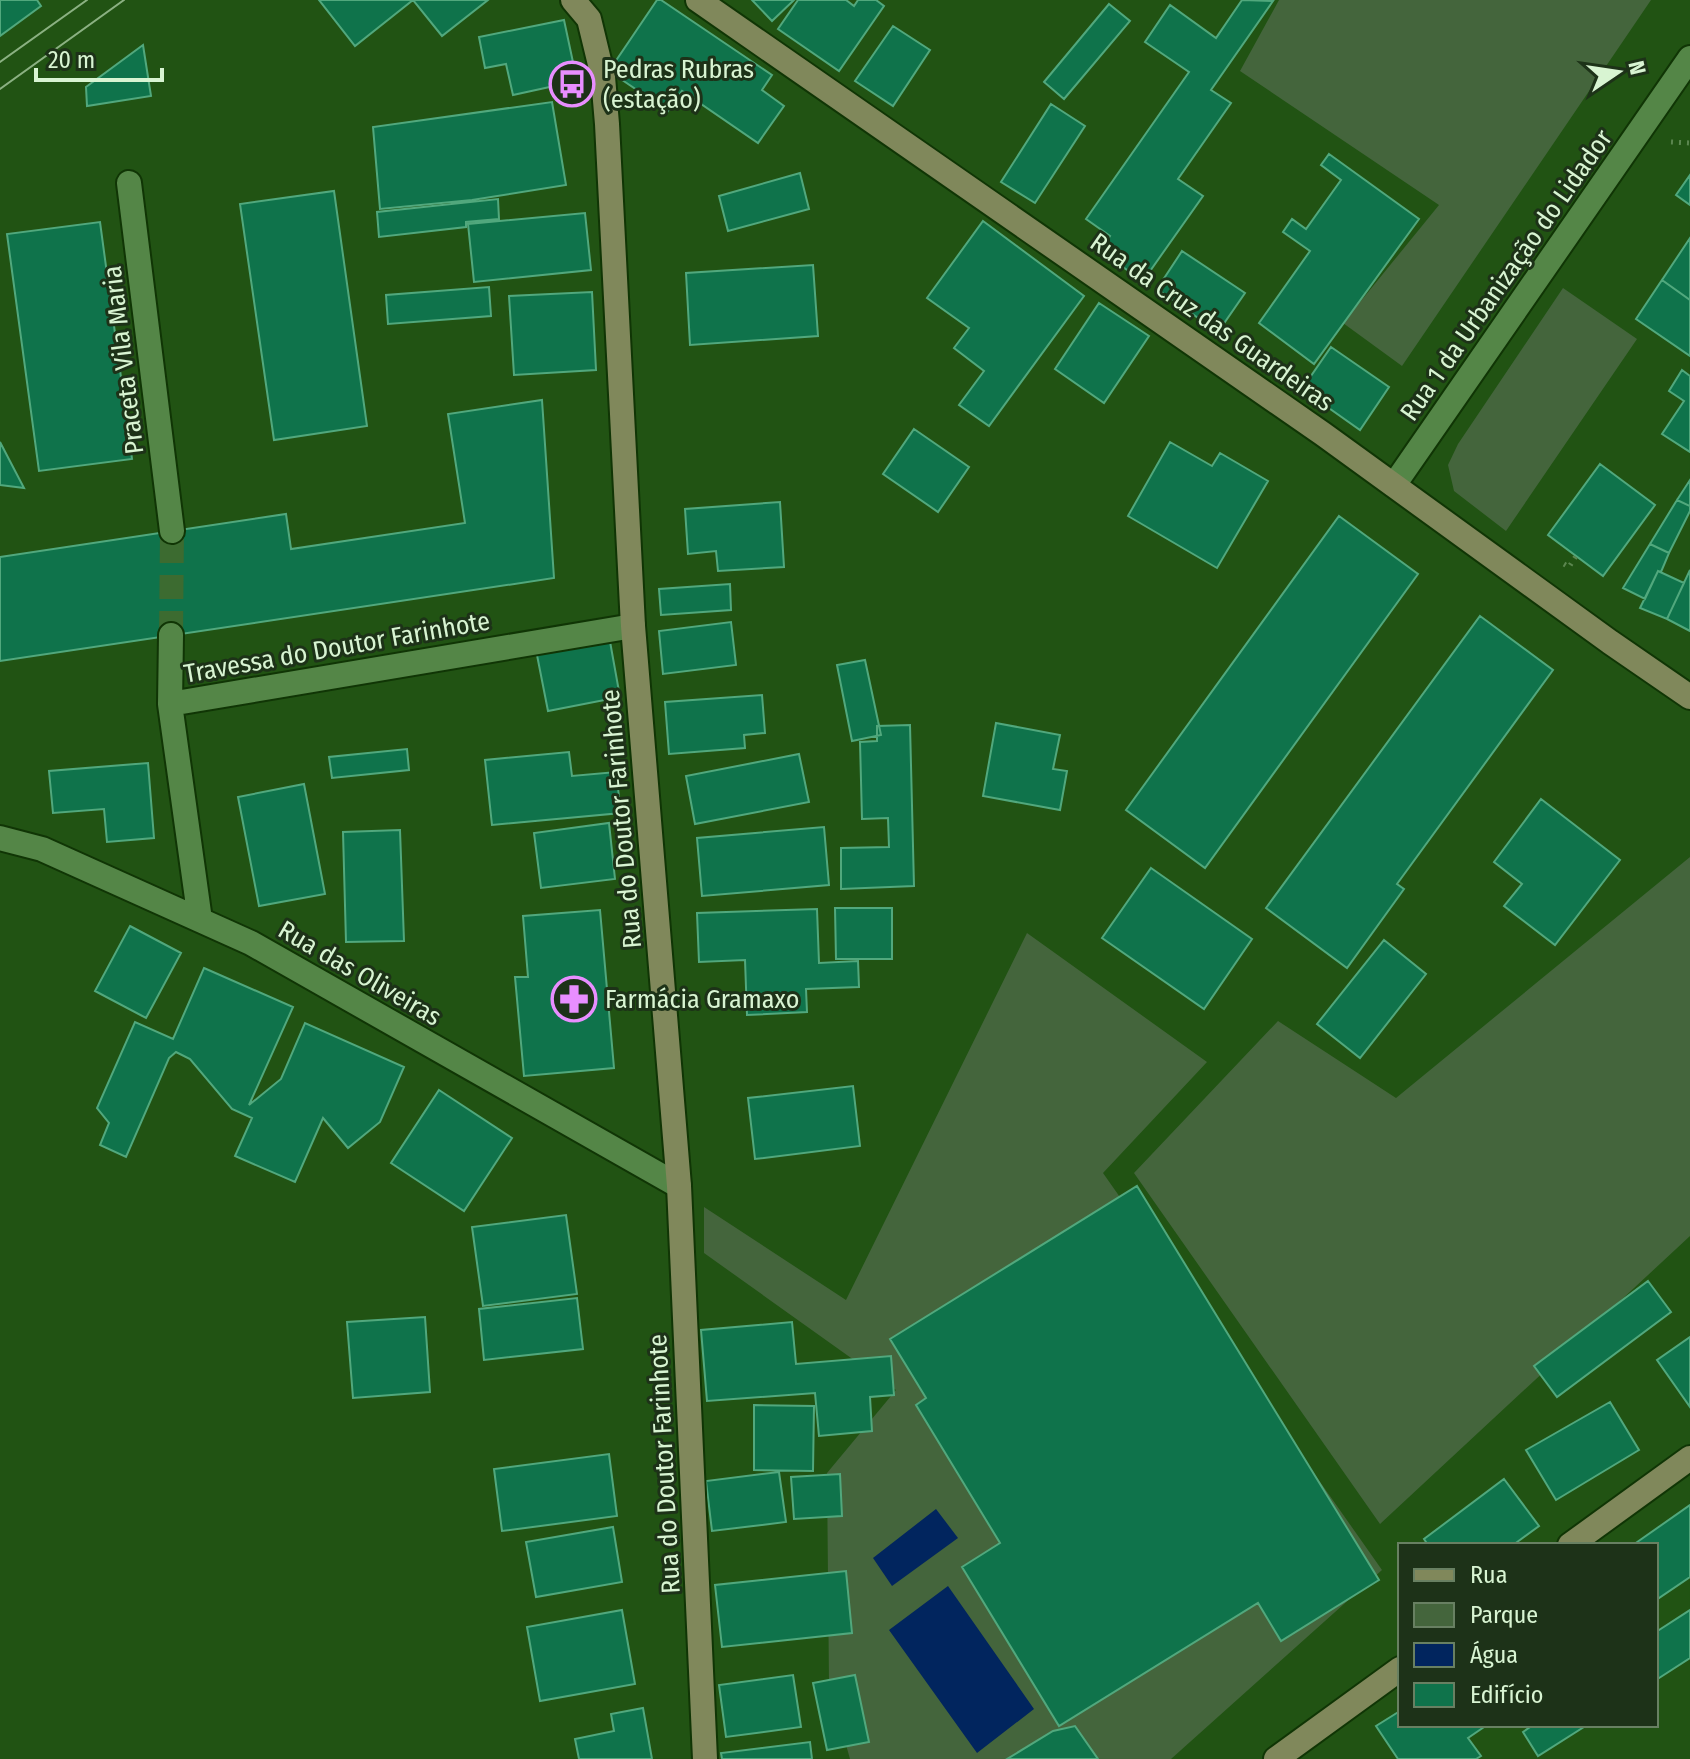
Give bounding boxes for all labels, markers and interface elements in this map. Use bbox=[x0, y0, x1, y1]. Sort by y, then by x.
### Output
scale bar bbox=[36, 32, 162, 82]
north arrow bbox=[1578, 32, 1658, 112]
text: 20 m bbox=[48, 46, 95, 74]
place label: Pedras Rubras (estação) bbox=[603, 54, 754, 115]
text: N bbox=[1622, 58, 1652, 77]
bus stop icon: Pedras Rubras (estação) bbox=[548, 60, 596, 108]
street label: Rua 1 da Urbanização do Lidador bbox=[1394, 124, 1619, 427]
street label: Rua da Cruz das Guardeiras bbox=[1084, 227, 1339, 418]
street label: Praceta Vila Maria bbox=[97, 264, 150, 456]
street label: Travessa do Doutor Farinhote bbox=[182, 605, 492, 690]
street label: Rua do Doutor Farinhote bbox=[595, 688, 648, 950]
street label: Rua das Oliveiras bbox=[273, 914, 447, 1033]
pharmacy icon: Farmácia Gramaxo bbox=[550, 975, 598, 1023]
place label: Farmácia Gramaxo bbox=[605, 984, 799, 1015]
street label: Rua do Doutor Farinhote bbox=[642, 1333, 687, 1595]
legend bbox=[1398, 1543, 1658, 1727]
text: Rua bbox=[1470, 1561, 1507, 1589]
text: Parque bbox=[1470, 1601, 1538, 1629]
text: Água bbox=[1470, 1640, 1518, 1669]
text: Edifício bbox=[1470, 1681, 1543, 1709]

